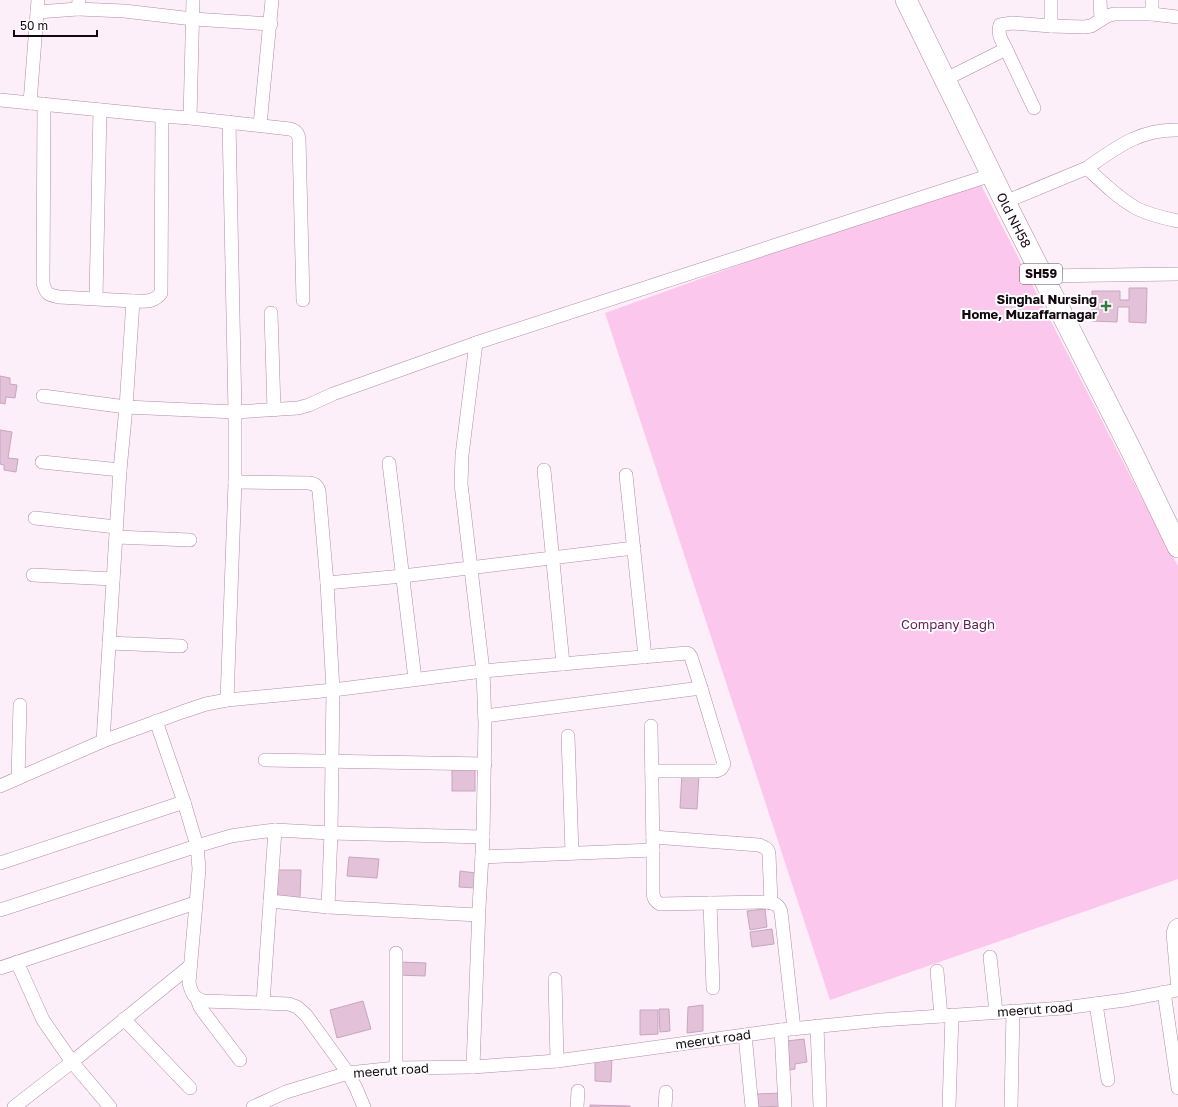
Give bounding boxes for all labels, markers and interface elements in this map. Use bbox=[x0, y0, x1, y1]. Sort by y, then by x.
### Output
scale bar bbox=[14, 12, 97, 38]
text: 50 m bbox=[20, 18, 48, 33]
street label: Old NH58 bbox=[993, 190, 1035, 250]
road number: SH59 bbox=[1020, 264, 1062, 284]
place label: Singhal Nursing Home, Muzaffarnagar bbox=[962, 291, 1097, 322]
marker: Singhal Nursing Home, Muzaffarnagar bbox=[1100, 300, 1112, 312]
park label: Company Bagh bbox=[901, 616, 995, 632]
street label: meerut road bbox=[997, 998, 1073, 1020]
street label: meerut road bbox=[674, 1026, 752, 1052]
street label: meerut road bbox=[353, 1059, 429, 1081]

